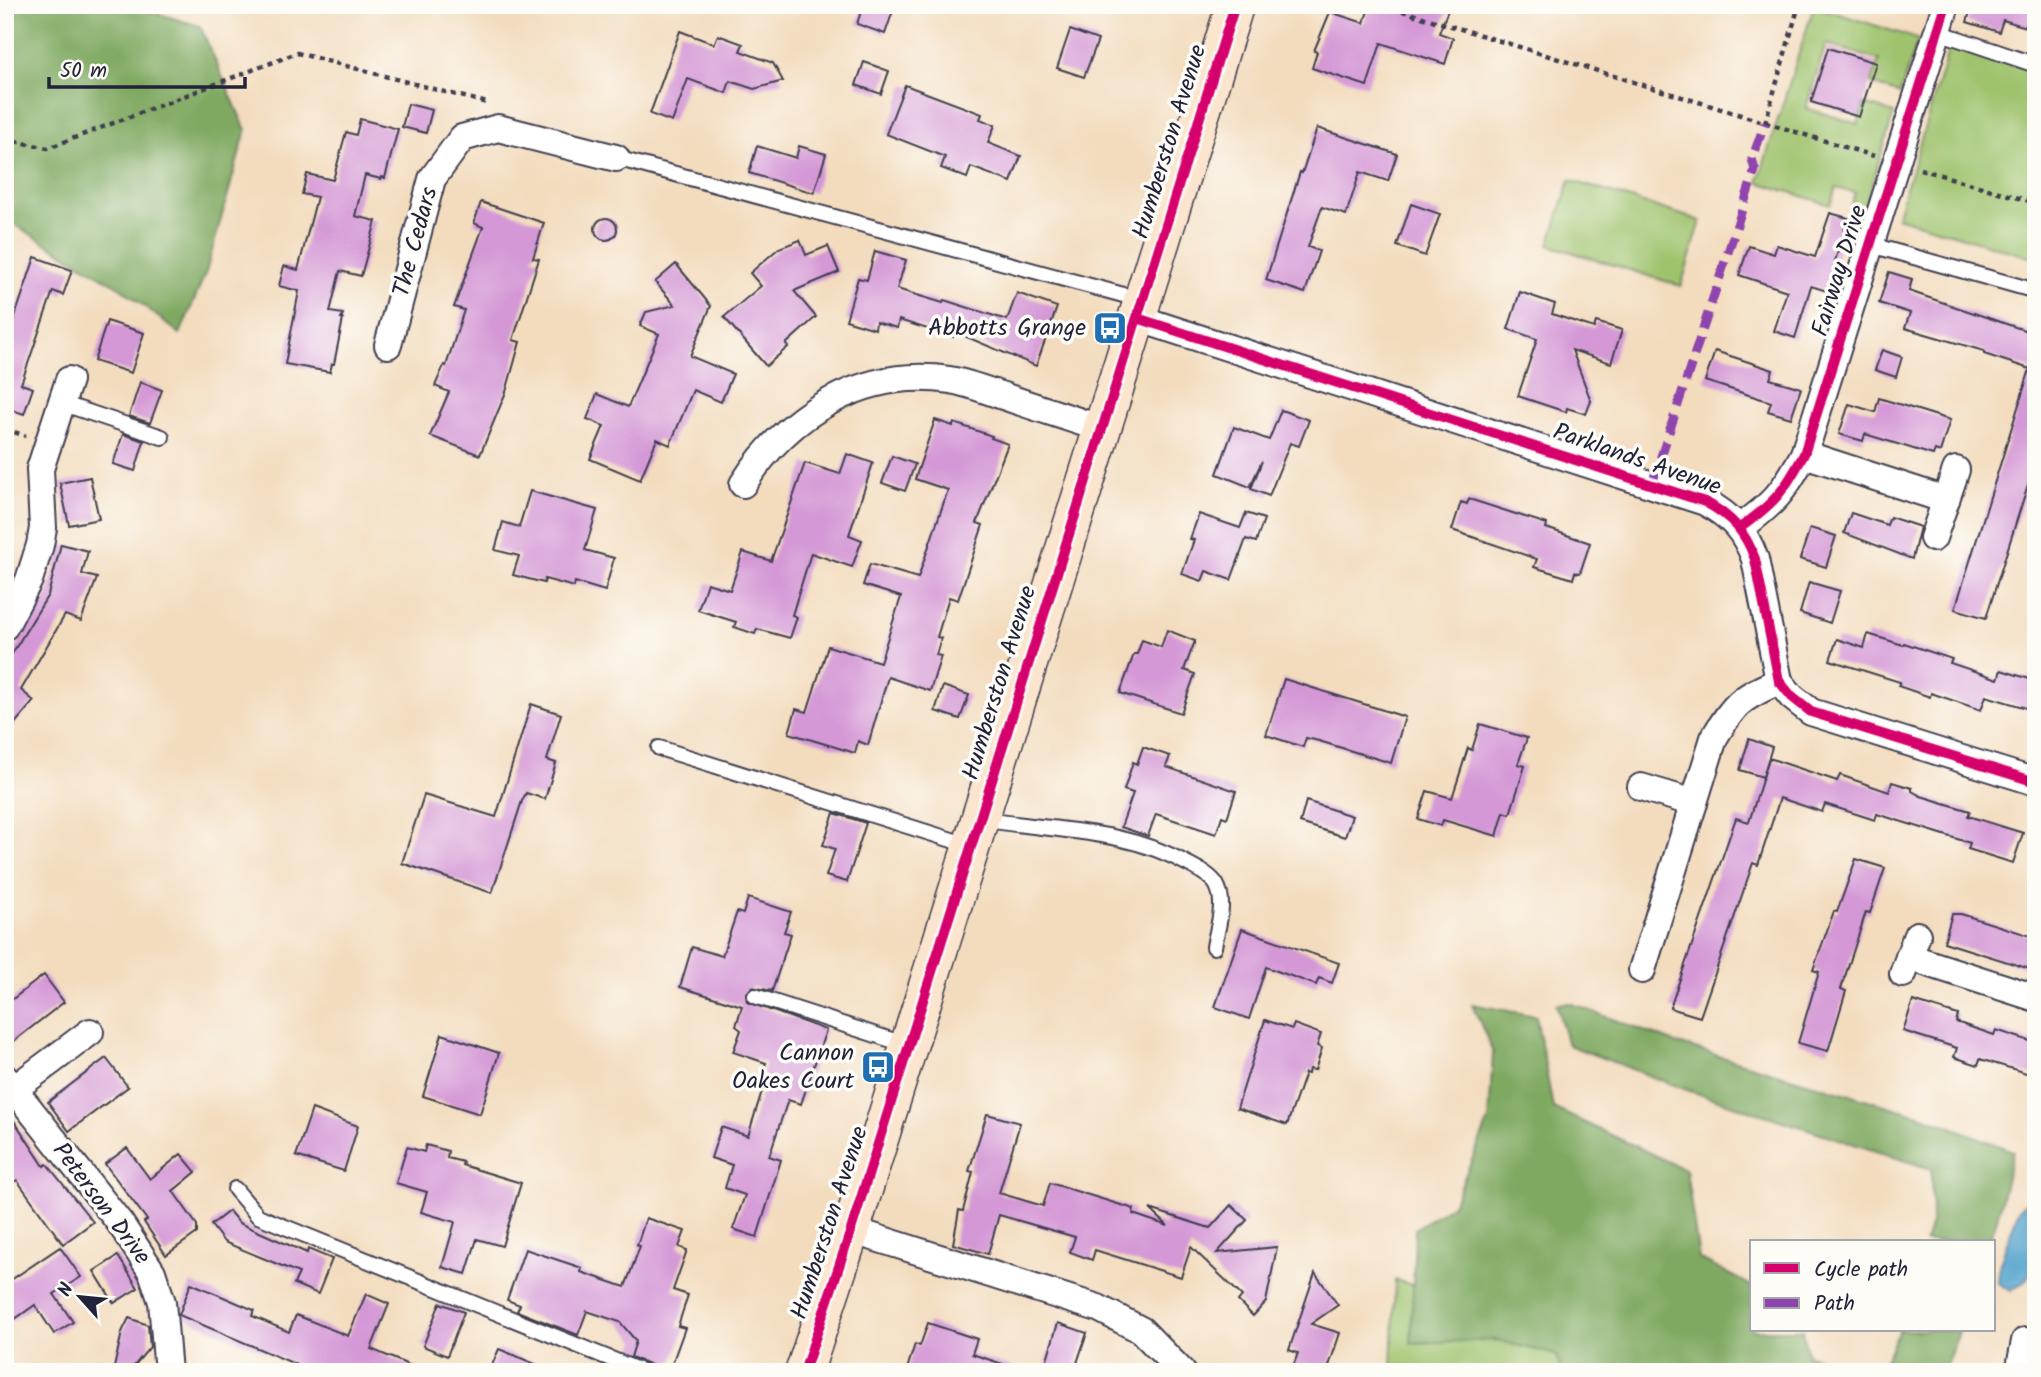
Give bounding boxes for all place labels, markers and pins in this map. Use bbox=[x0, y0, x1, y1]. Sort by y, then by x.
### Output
place label: Abbotts Grange bbox=[928, 309, 1086, 348]
bus stop icon: Abbotts Grange bbox=[1091, 309, 1129, 347]
place label: Cannon Oakes Court bbox=[732, 1034, 855, 1101]
bus stop icon: Cannon Oakes Court bbox=[859, 1048, 897, 1086]

